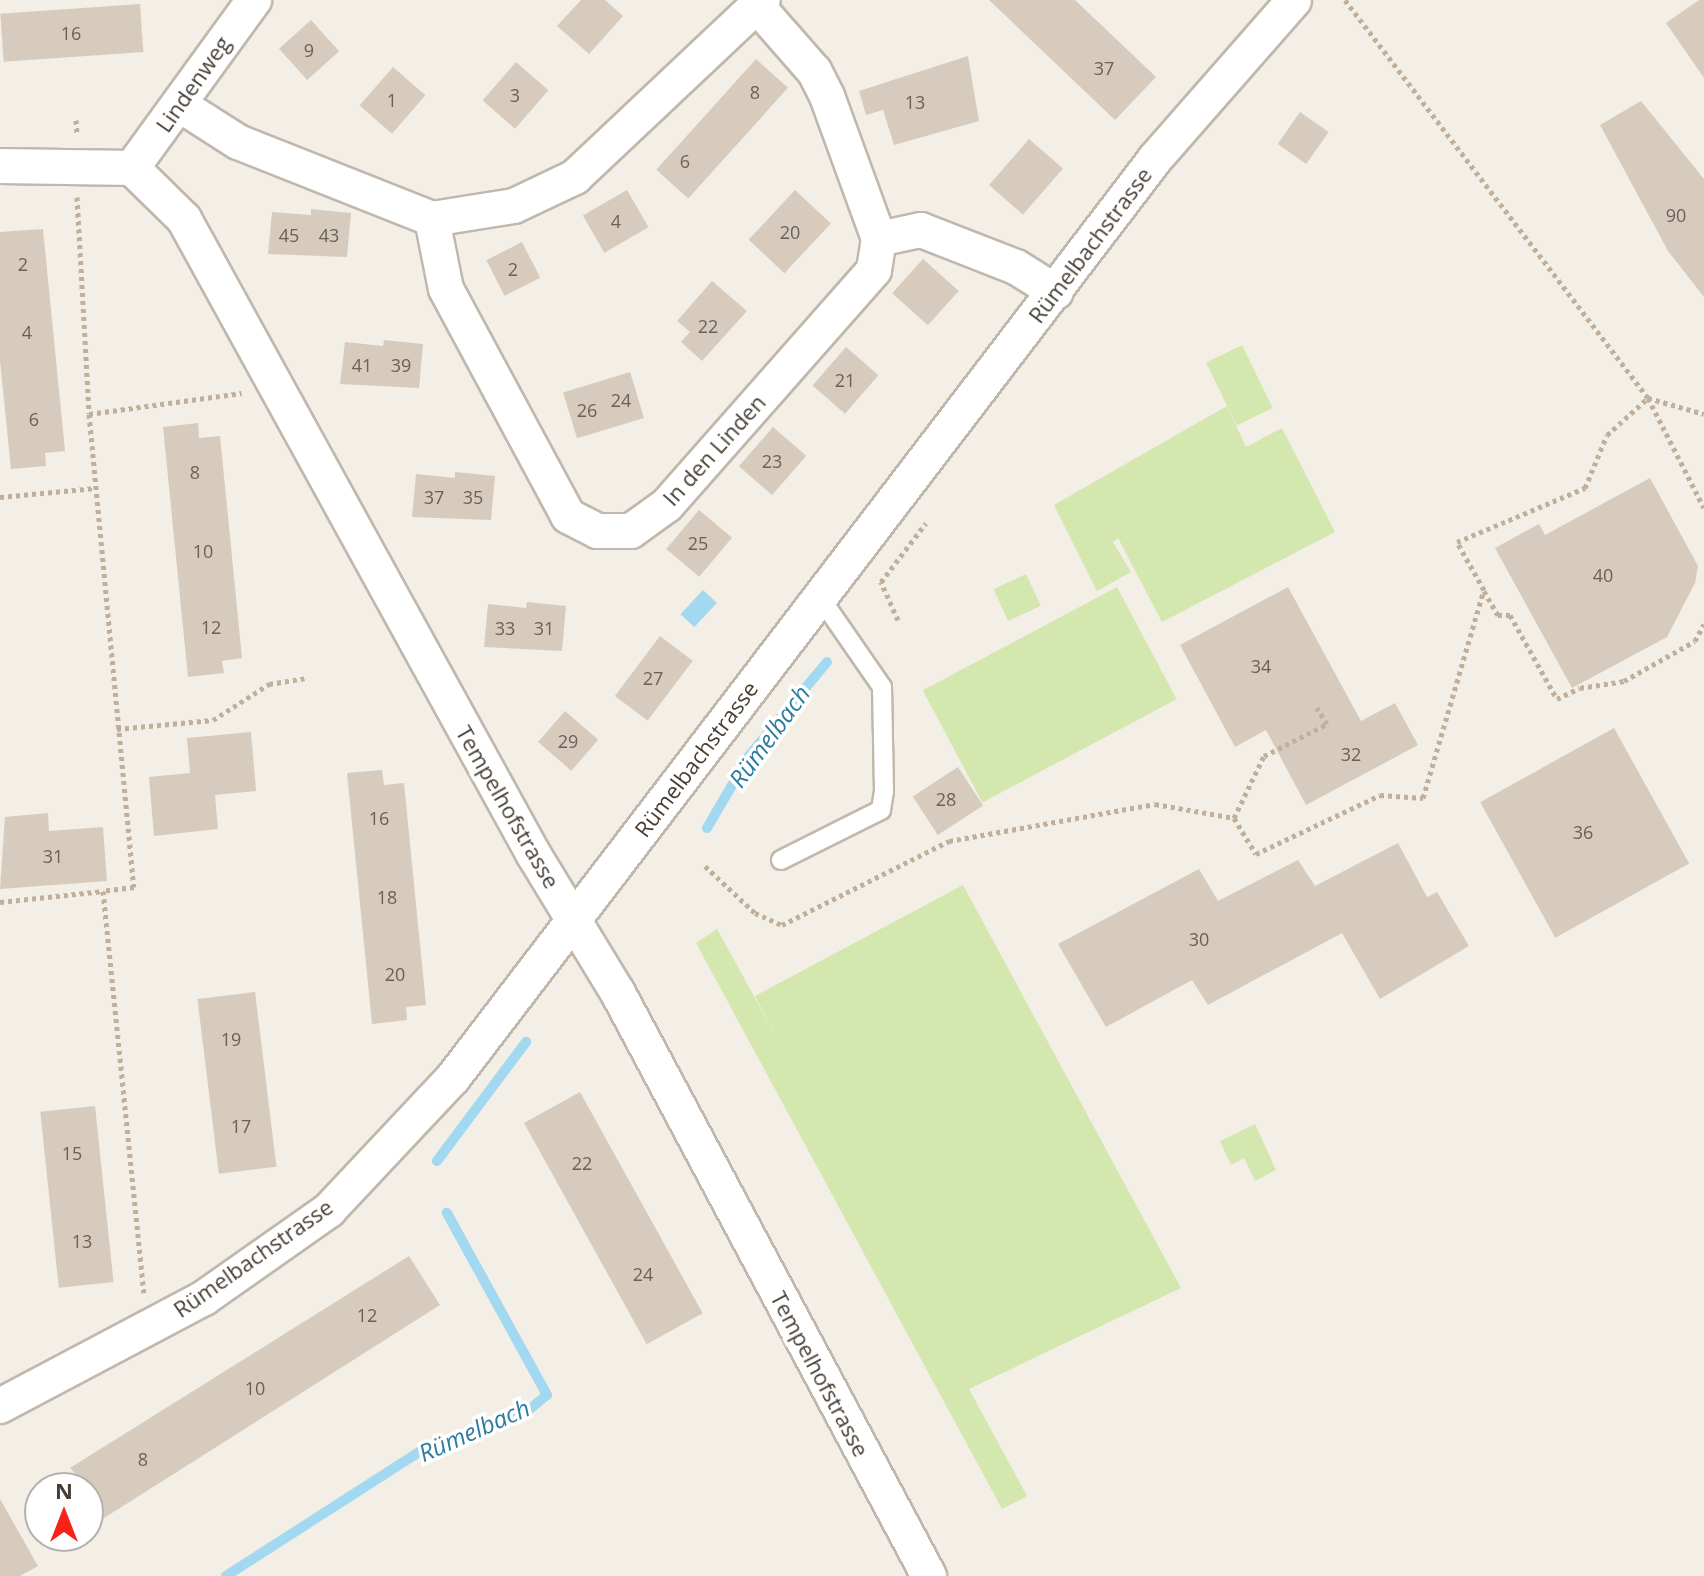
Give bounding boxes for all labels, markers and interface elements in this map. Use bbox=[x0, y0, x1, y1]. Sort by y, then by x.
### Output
house number: 16 bbox=[61, 22, 81, 44]
street label: Lindenweg bbox=[150, 31, 236, 137]
house number: 9 bbox=[304, 39, 314, 61]
house number: 37 bbox=[1094, 57, 1114, 79]
house number: 8 bbox=[750, 81, 760, 103]
house number: 3 bbox=[510, 84, 520, 106]
house number: 1 bbox=[387, 89, 397, 111]
house number: 13 bbox=[905, 91, 925, 113]
house number: 6 bbox=[680, 150, 690, 172]
street label: Rümelbachstrasse bbox=[1023, 162, 1157, 328]
house number: 90 bbox=[1666, 204, 1686, 226]
house number: 4 bbox=[611, 210, 621, 232]
house number: 20 bbox=[780, 221, 800, 243]
house number: 45 bbox=[279, 224, 299, 246]
house number: 43 bbox=[319, 224, 339, 246]
house number: 2 bbox=[18, 253, 28, 275]
house number: 2 bbox=[508, 258, 518, 280]
house number: 22 bbox=[698, 315, 718, 337]
house number: 4 bbox=[22, 321, 32, 343]
house number: 41 bbox=[352, 354, 372, 376]
house number: 39 bbox=[391, 354, 411, 376]
house number: 21 bbox=[835, 369, 855, 391]
house number: 24 bbox=[611, 389, 631, 411]
street label: In den Linden bbox=[657, 389, 771, 511]
house number: 26 bbox=[577, 399, 597, 421]
house number: 6 bbox=[29, 408, 39, 430]
house number: 23 bbox=[762, 450, 782, 472]
house number: 8 bbox=[190, 461, 200, 483]
house number: 37 bbox=[424, 486, 444, 508]
house number: 35 bbox=[463, 486, 483, 508]
house number: 25 bbox=[688, 532, 708, 554]
house number: 10 bbox=[193, 540, 213, 562]
house number: 40 bbox=[1593, 564, 1613, 586]
house number: 12 bbox=[201, 616, 221, 638]
house number: 33 bbox=[495, 617, 515, 639]
house number: 31 bbox=[534, 617, 554, 639]
house number: 34 bbox=[1251, 655, 1271, 677]
house number: 27 bbox=[643, 667, 663, 689]
street label: Rümelbachstrasse bbox=[629, 676, 763, 842]
water label: Rümelbach bbox=[722, 680, 816, 792]
street label: Tempelhofstrasse bbox=[451, 721, 565, 893]
house number: 29 bbox=[558, 730, 578, 752]
house number: 32 bbox=[1341, 743, 1361, 765]
house number: 28 bbox=[936, 788, 956, 810]
house number: 16 bbox=[369, 807, 389, 829]
house number: 36 bbox=[1573, 821, 1593, 843]
house number: 31 bbox=[43, 845, 63, 867]
house number: 18 bbox=[377, 886, 397, 908]
house number: 30 bbox=[1189, 928, 1209, 950]
house number: 20 bbox=[385, 963, 405, 985]
house number: 19 bbox=[221, 1028, 241, 1050]
house number: 17 bbox=[231, 1115, 251, 1137]
house number: 15 bbox=[62, 1142, 82, 1164]
house number: 22 bbox=[572, 1152, 592, 1174]
street label: Rümelbachstrasse bbox=[168, 1193, 338, 1323]
house number: 13 bbox=[72, 1230, 92, 1252]
house number: 24 bbox=[633, 1263, 653, 1285]
street label: Tempelhofstrasse bbox=[765, 1287, 875, 1461]
house number: 12 bbox=[357, 1304, 377, 1326]
house number: 10 bbox=[245, 1377, 265, 1399]
water label: Rümelbach bbox=[414, 1393, 534, 1467]
house number: 8 bbox=[138, 1448, 148, 1470]
north arrow bbox=[24, 1472, 104, 1552]
text: N bbox=[55, 1475, 73, 1505]

